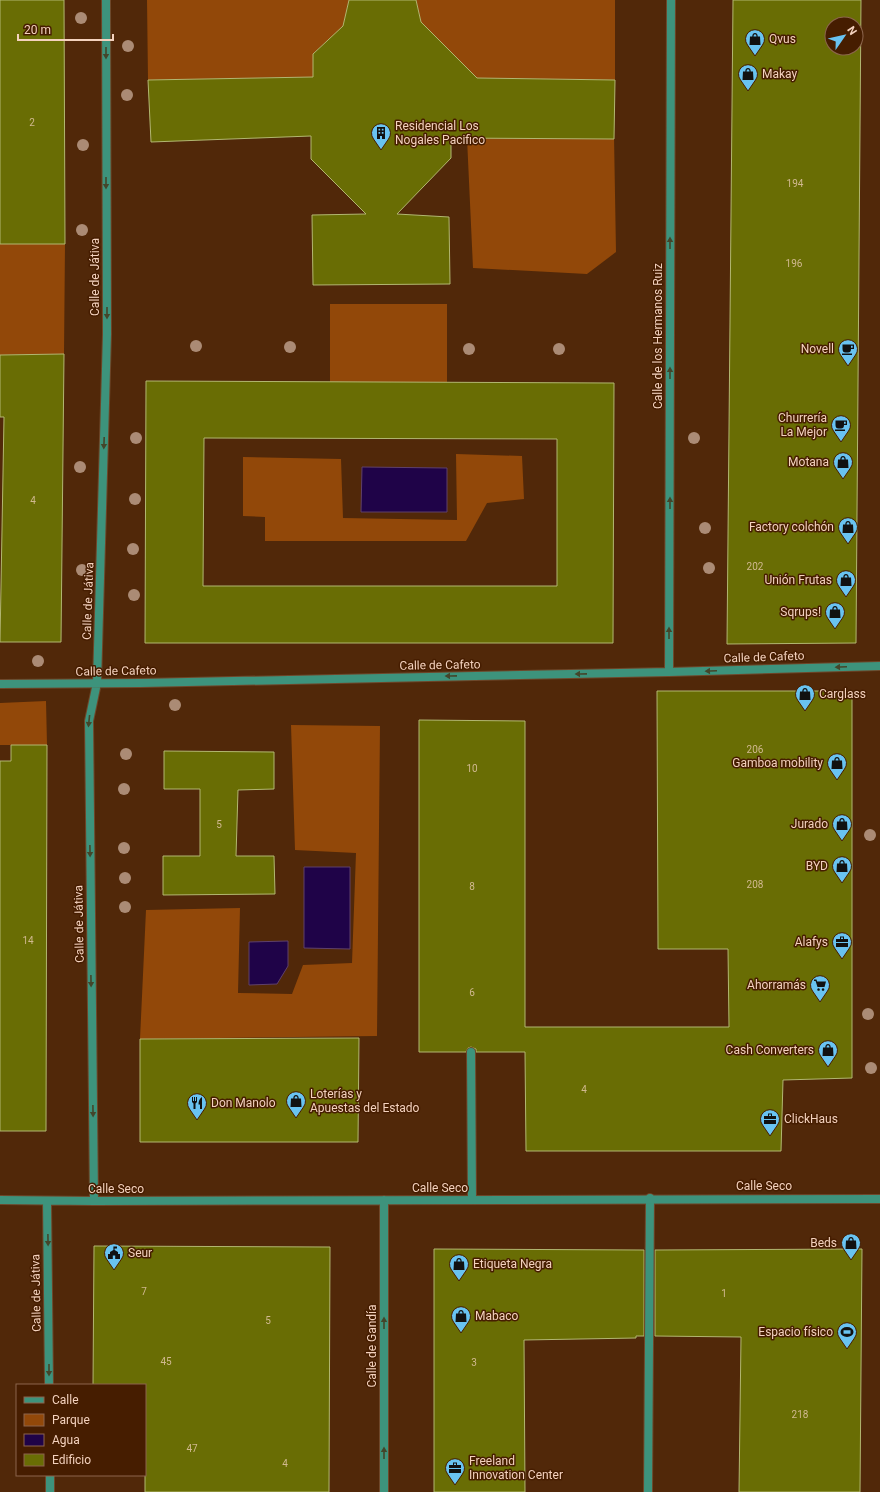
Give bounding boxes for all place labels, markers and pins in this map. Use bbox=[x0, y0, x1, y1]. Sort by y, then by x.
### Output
shop icon: Qvus bbox=[744, 28, 766, 56]
place label: Qvus bbox=[769, 32, 796, 46]
shop icon: Makay bbox=[737, 63, 759, 91]
place label: Makay bbox=[762, 67, 798, 81]
place label: Residencial Los Nogales Pacifico bbox=[395, 119, 485, 147]
building icon: Residencial Los Nogales Pacifico bbox=[370, 122, 392, 150]
cafe icon: Novell bbox=[837, 338, 859, 366]
place label: Novell bbox=[801, 342, 834, 356]
place label: Churrería La Mejor bbox=[778, 411, 827, 439]
cafe icon: Churrería La Mejor bbox=[830, 414, 852, 442]
shop icon: Motana bbox=[832, 451, 854, 479]
place label: Motana bbox=[788, 455, 829, 469]
shop icon: Factory colchón bbox=[837, 516, 859, 544]
place label: Factory colchón bbox=[749, 520, 834, 534]
shop icon: Unión Frutas bbox=[835, 569, 857, 597]
place label: Unión Frutas bbox=[764, 573, 832, 587]
shop icon: Sqrups! bbox=[824, 601, 846, 629]
place label: Sqrups! bbox=[780, 605, 821, 619]
shop icon: Carglass bbox=[794, 683, 816, 711]
place label: Carglass bbox=[819, 687, 866, 701]
shop icon: Gamboa mobility bbox=[826, 752, 848, 780]
place label: Gamboa mobility bbox=[732, 756, 823, 770]
shop icon: Jurado bbox=[831, 813, 853, 841]
place label: Jurado bbox=[791, 817, 828, 831]
shop icon: BYD bbox=[831, 855, 853, 883]
place label: BYD bbox=[806, 859, 828, 873]
office icon: Alafys bbox=[831, 931, 853, 959]
place label: Alafys bbox=[795, 935, 828, 949]
supermarket icon: Ahorramás bbox=[809, 974, 831, 1002]
place label: Ahorramás bbox=[747, 978, 806, 992]
shop icon: Cash Converters bbox=[817, 1039, 839, 1067]
place label: Cash Converters bbox=[726, 1043, 814, 1057]
place label: Loterías y Apuestas del Estado bbox=[310, 1087, 420, 1115]
shop icon: Loterías y Apuestas del Estado bbox=[285, 1090, 307, 1118]
restaurant icon: Don Manolo bbox=[186, 1092, 208, 1120]
place label: Don Manolo bbox=[211, 1096, 276, 1110]
office icon: ClickHaus bbox=[759, 1108, 781, 1136]
place label: ClickHaus bbox=[784, 1112, 838, 1126]
shop icon: Beds bbox=[840, 1232, 862, 1260]
place label: Beds bbox=[810, 1236, 837, 1250]
public building icon: Seur bbox=[103, 1242, 125, 1270]
place label: Seur bbox=[128, 1246, 152, 1260]
shop icon: Etiqueta Negra bbox=[448, 1253, 470, 1281]
place label: Etiqueta Negra bbox=[473, 1257, 552, 1271]
shop icon: Mabaco bbox=[450, 1305, 472, 1333]
place label: Mabaco bbox=[475, 1309, 519, 1323]
sports icon: Espacio físico bbox=[836, 1321, 858, 1349]
place label: Espacio físico bbox=[758, 1325, 833, 1339]
place label: Freeland Innovation Center bbox=[469, 1454, 563, 1482]
office icon: Freeland Innovation Center bbox=[444, 1457, 466, 1485]

